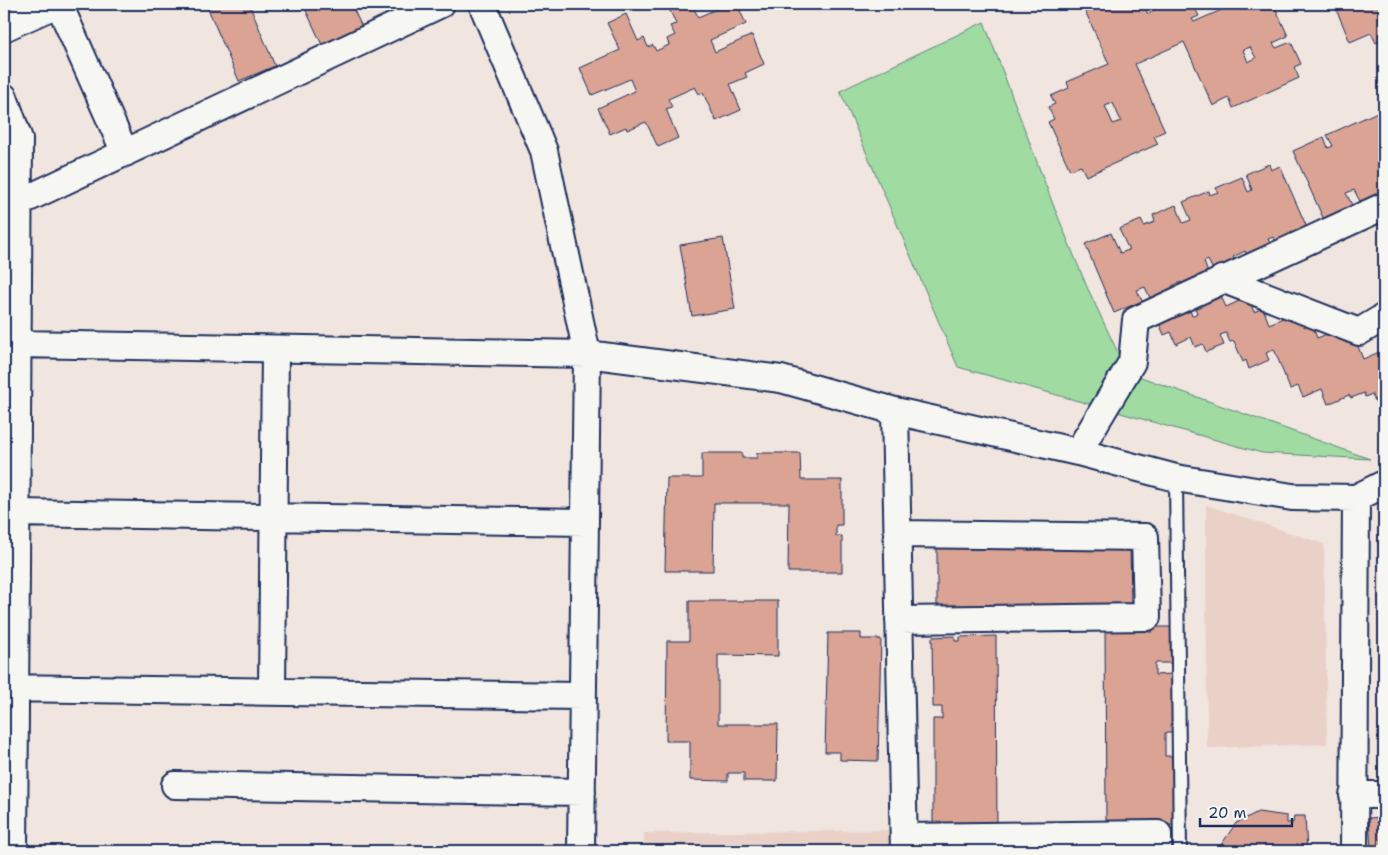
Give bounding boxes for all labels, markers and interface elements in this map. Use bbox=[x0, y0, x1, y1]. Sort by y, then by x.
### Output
scale bar bbox=[1200, 795, 1293, 827]
text: 20 m bbox=[1208, 803, 1247, 823]

